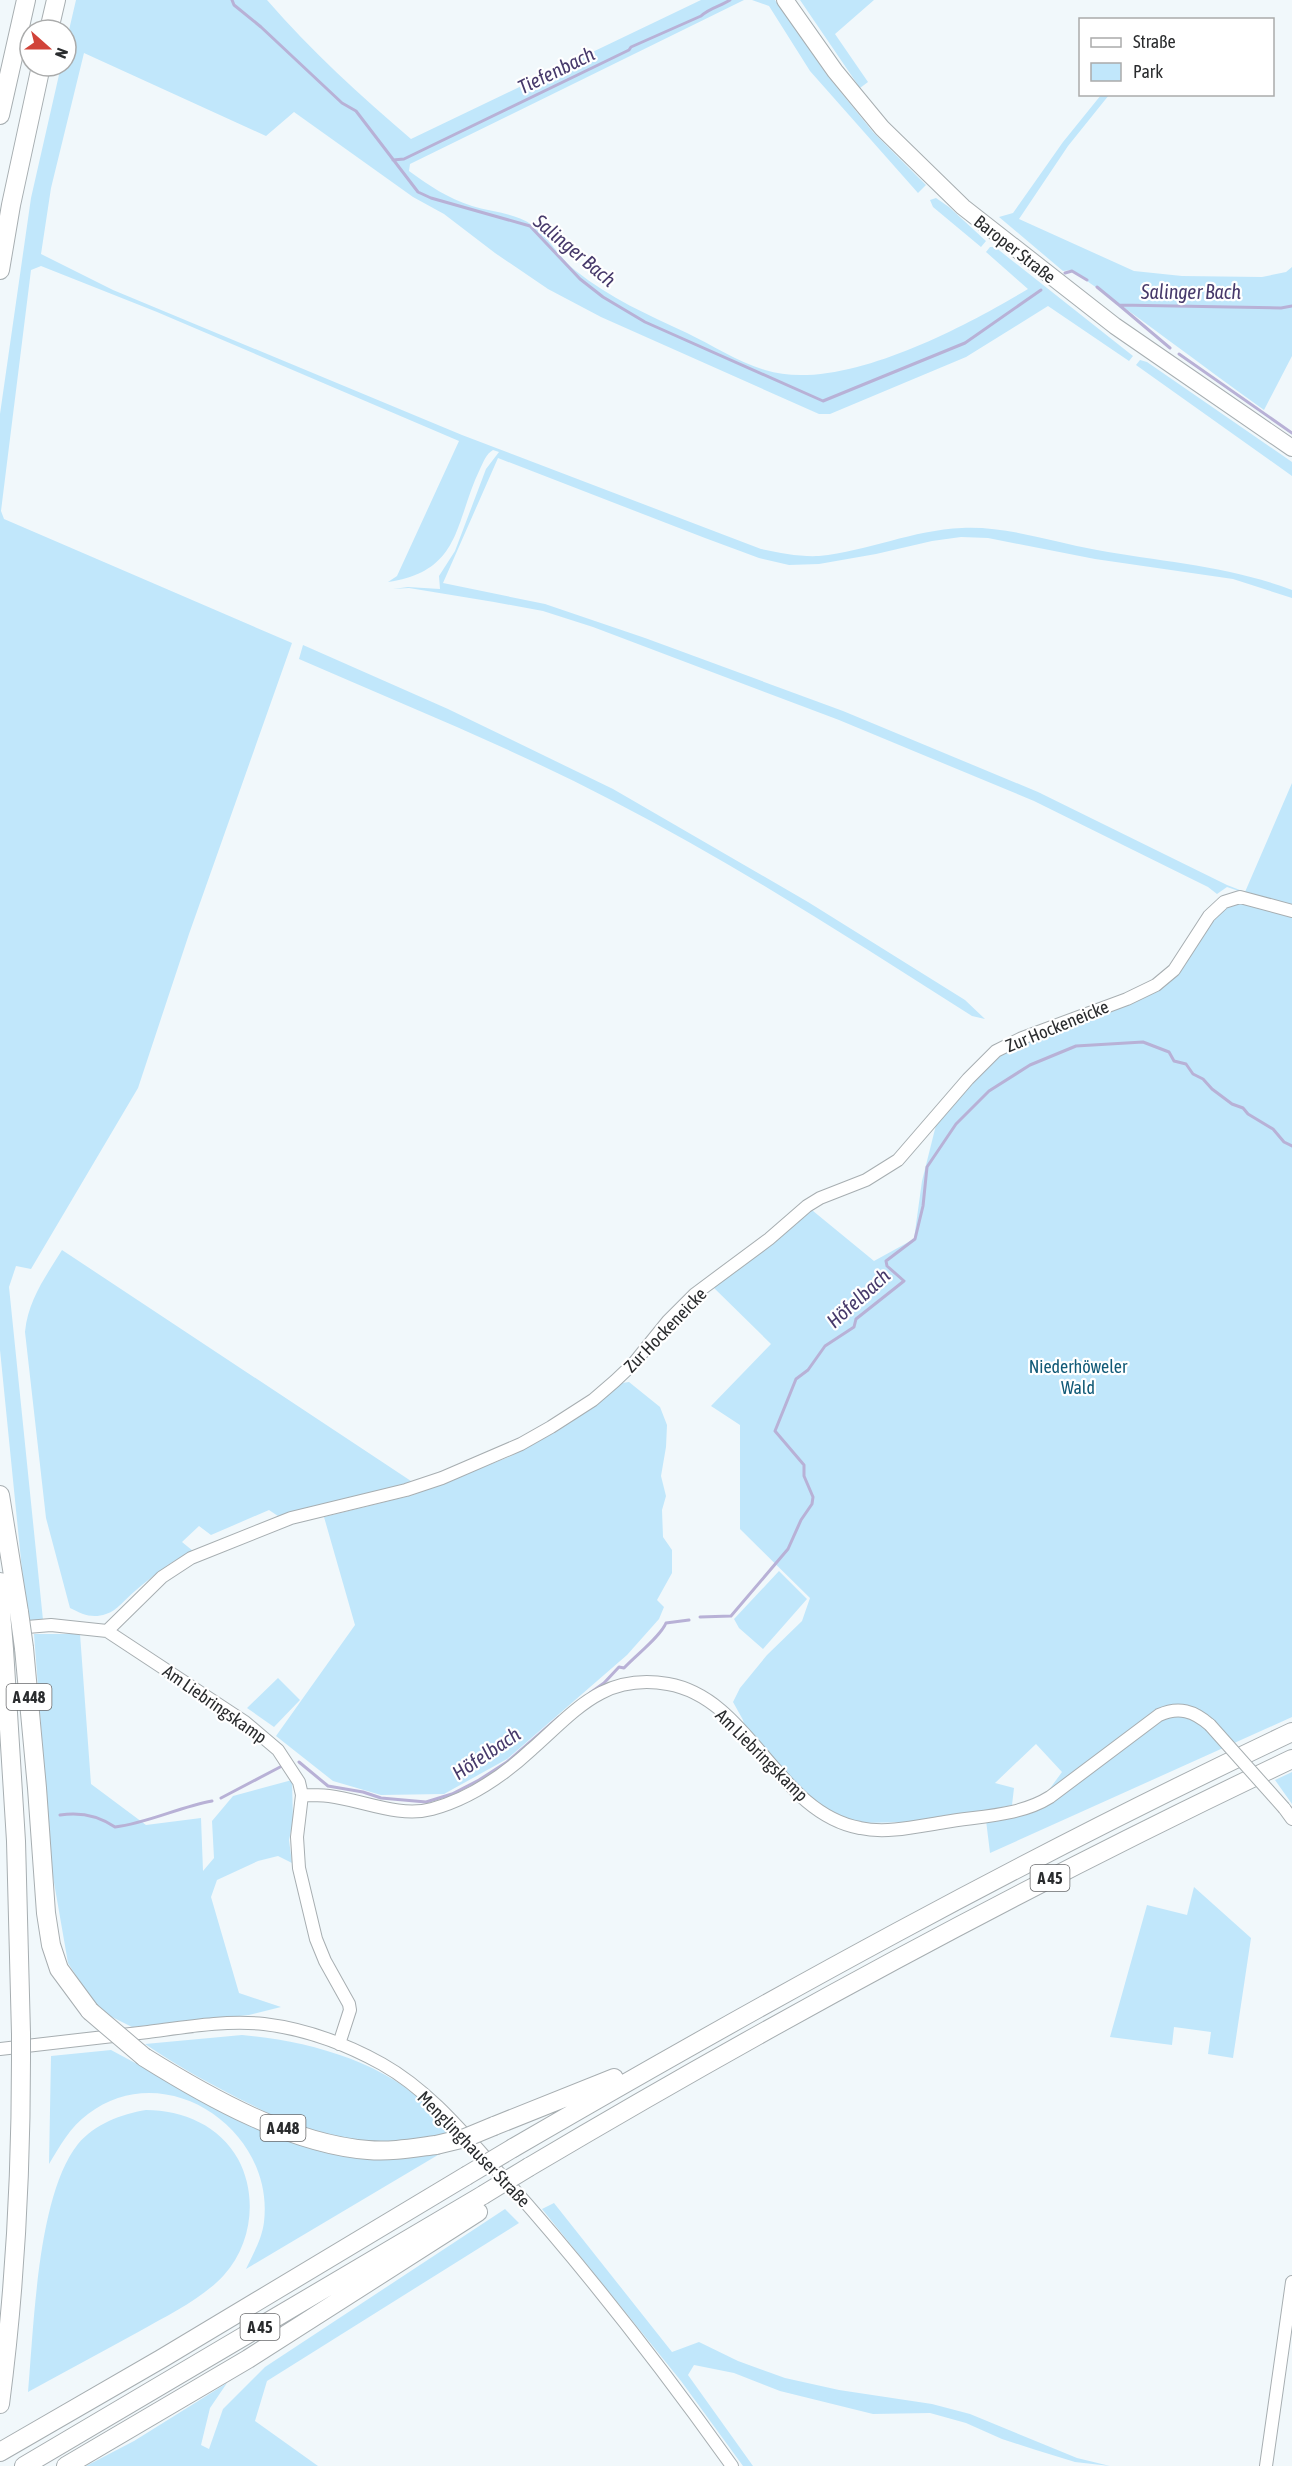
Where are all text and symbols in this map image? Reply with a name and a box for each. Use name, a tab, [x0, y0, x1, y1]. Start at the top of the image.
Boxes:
north arrow	[18, 18, 78, 78]
legend	[1079, 18, 1274, 96]
text: Straße	[1133, 31, 1176, 52]
water label: Tiefenbach	[514, 42, 598, 98]
text: N	[52, 46, 72, 61]
text: Park	[1133, 61, 1163, 82]
water label: Salinger Bach	[529, 208, 621, 291]
street label: Baroper Straße	[970, 211, 1060, 287]
water label: Salinger Bach	[1140, 280, 1241, 303]
street label: Zur Hockeneicke	[1002, 996, 1112, 1056]
water label: Höfelbach	[822, 1264, 894, 1332]
street label: Zur Hockeneicke	[619, 1283, 711, 1377]
park label: Niederhöweler Wald	[1029, 1356, 1128, 1398]
street label: Am Liebringskamp	[159, 1660, 271, 1748]
road number: A 448	[6, 1684, 51, 1710]
street label: Am Liebringskamp	[711, 1704, 813, 1806]
water label: Höfelbach	[448, 1722, 525, 1784]
road number: A 45	[1030, 1865, 1070, 1891]
street label: Menglinghauser Straße	[413, 2087, 535, 2211]
road number: A 448	[260, 2115, 306, 2141]
road number: A 45	[240, 2314, 280, 2340]

